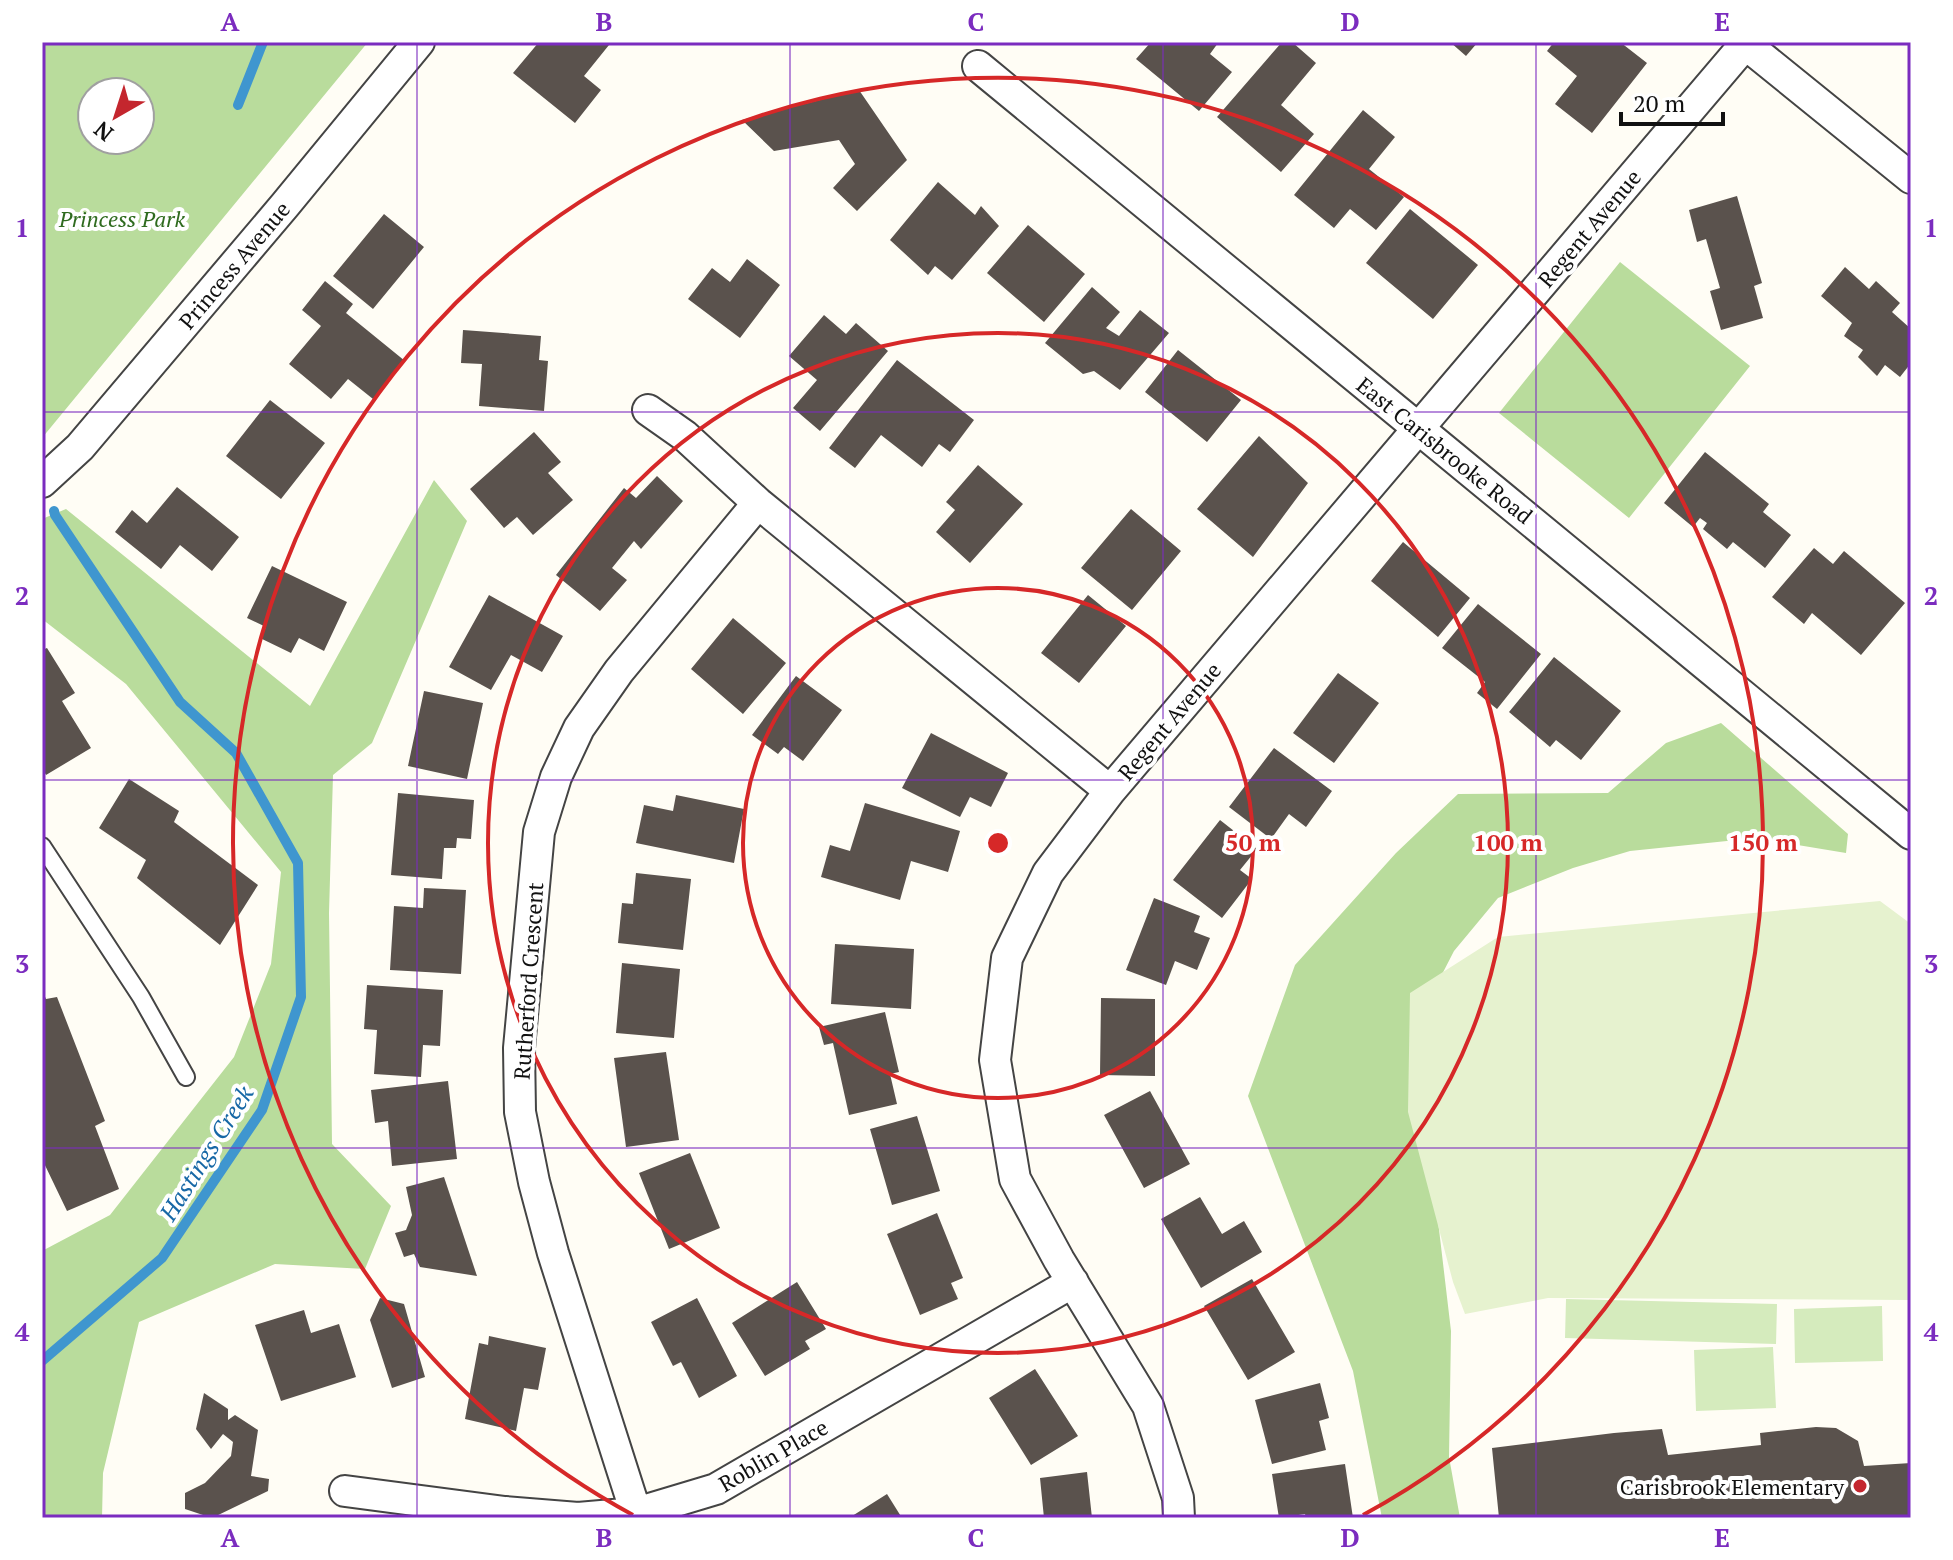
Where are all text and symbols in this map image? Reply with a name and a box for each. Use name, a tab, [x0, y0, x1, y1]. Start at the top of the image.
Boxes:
text: A	[221, 4, 240, 38]
text: B	[596, 4, 612, 38]
text: C	[968, 4, 984, 38]
text: D	[1340, 4, 1360, 38]
text: E	[1714, 4, 1730, 38]
north arrow	[76, 76, 156, 156]
scale bar	[1621, 76, 1723, 126]
text: 20 m	[1633, 87, 1685, 119]
text: N	[87, 115, 119, 148]
street label: Regent Avenue	[1531, 163, 1647, 293]
street label: Princess Avenue	[172, 195, 296, 335]
park label: Princess Park	[58, 204, 185, 233]
text: 1	[15, 210, 29, 244]
text: 1	[1924, 210, 1938, 244]
street label: East Carisbrooke Road	[1351, 370, 1539, 530]
text: 2	[15, 578, 29, 612]
text: 2	[1924, 578, 1938, 612]
street label: Regent Avenue	[1111, 656, 1227, 786]
text: 50 m	[1225, 826, 1281, 858]
text: 100 m	[1473, 826, 1543, 858]
text: 150 m	[1728, 826, 1798, 858]
centre of rings	[984, 829, 1012, 857]
street label: Rutherford Crescent	[507, 881, 549, 1081]
text: 3	[15, 946, 29, 980]
text: 3	[1924, 946, 1938, 980]
water label: Hastings Creek	[151, 1079, 260, 1227]
text: 4	[15, 1314, 30, 1348]
text: 4	[1924, 1314, 1939, 1348]
street label: Roblin Place	[713, 1412, 833, 1498]
place label: Carisbrook Elementary	[1620, 1472, 1845, 1501]
marker: Carisbrook Elementary	[1851, 1477, 1869, 1495]
text: A	[221, 1520, 240, 1554]
text: B	[596, 1520, 612, 1554]
text: C	[968, 1520, 984, 1554]
text: D	[1340, 1520, 1360, 1554]
text: E	[1714, 1520, 1730, 1554]

